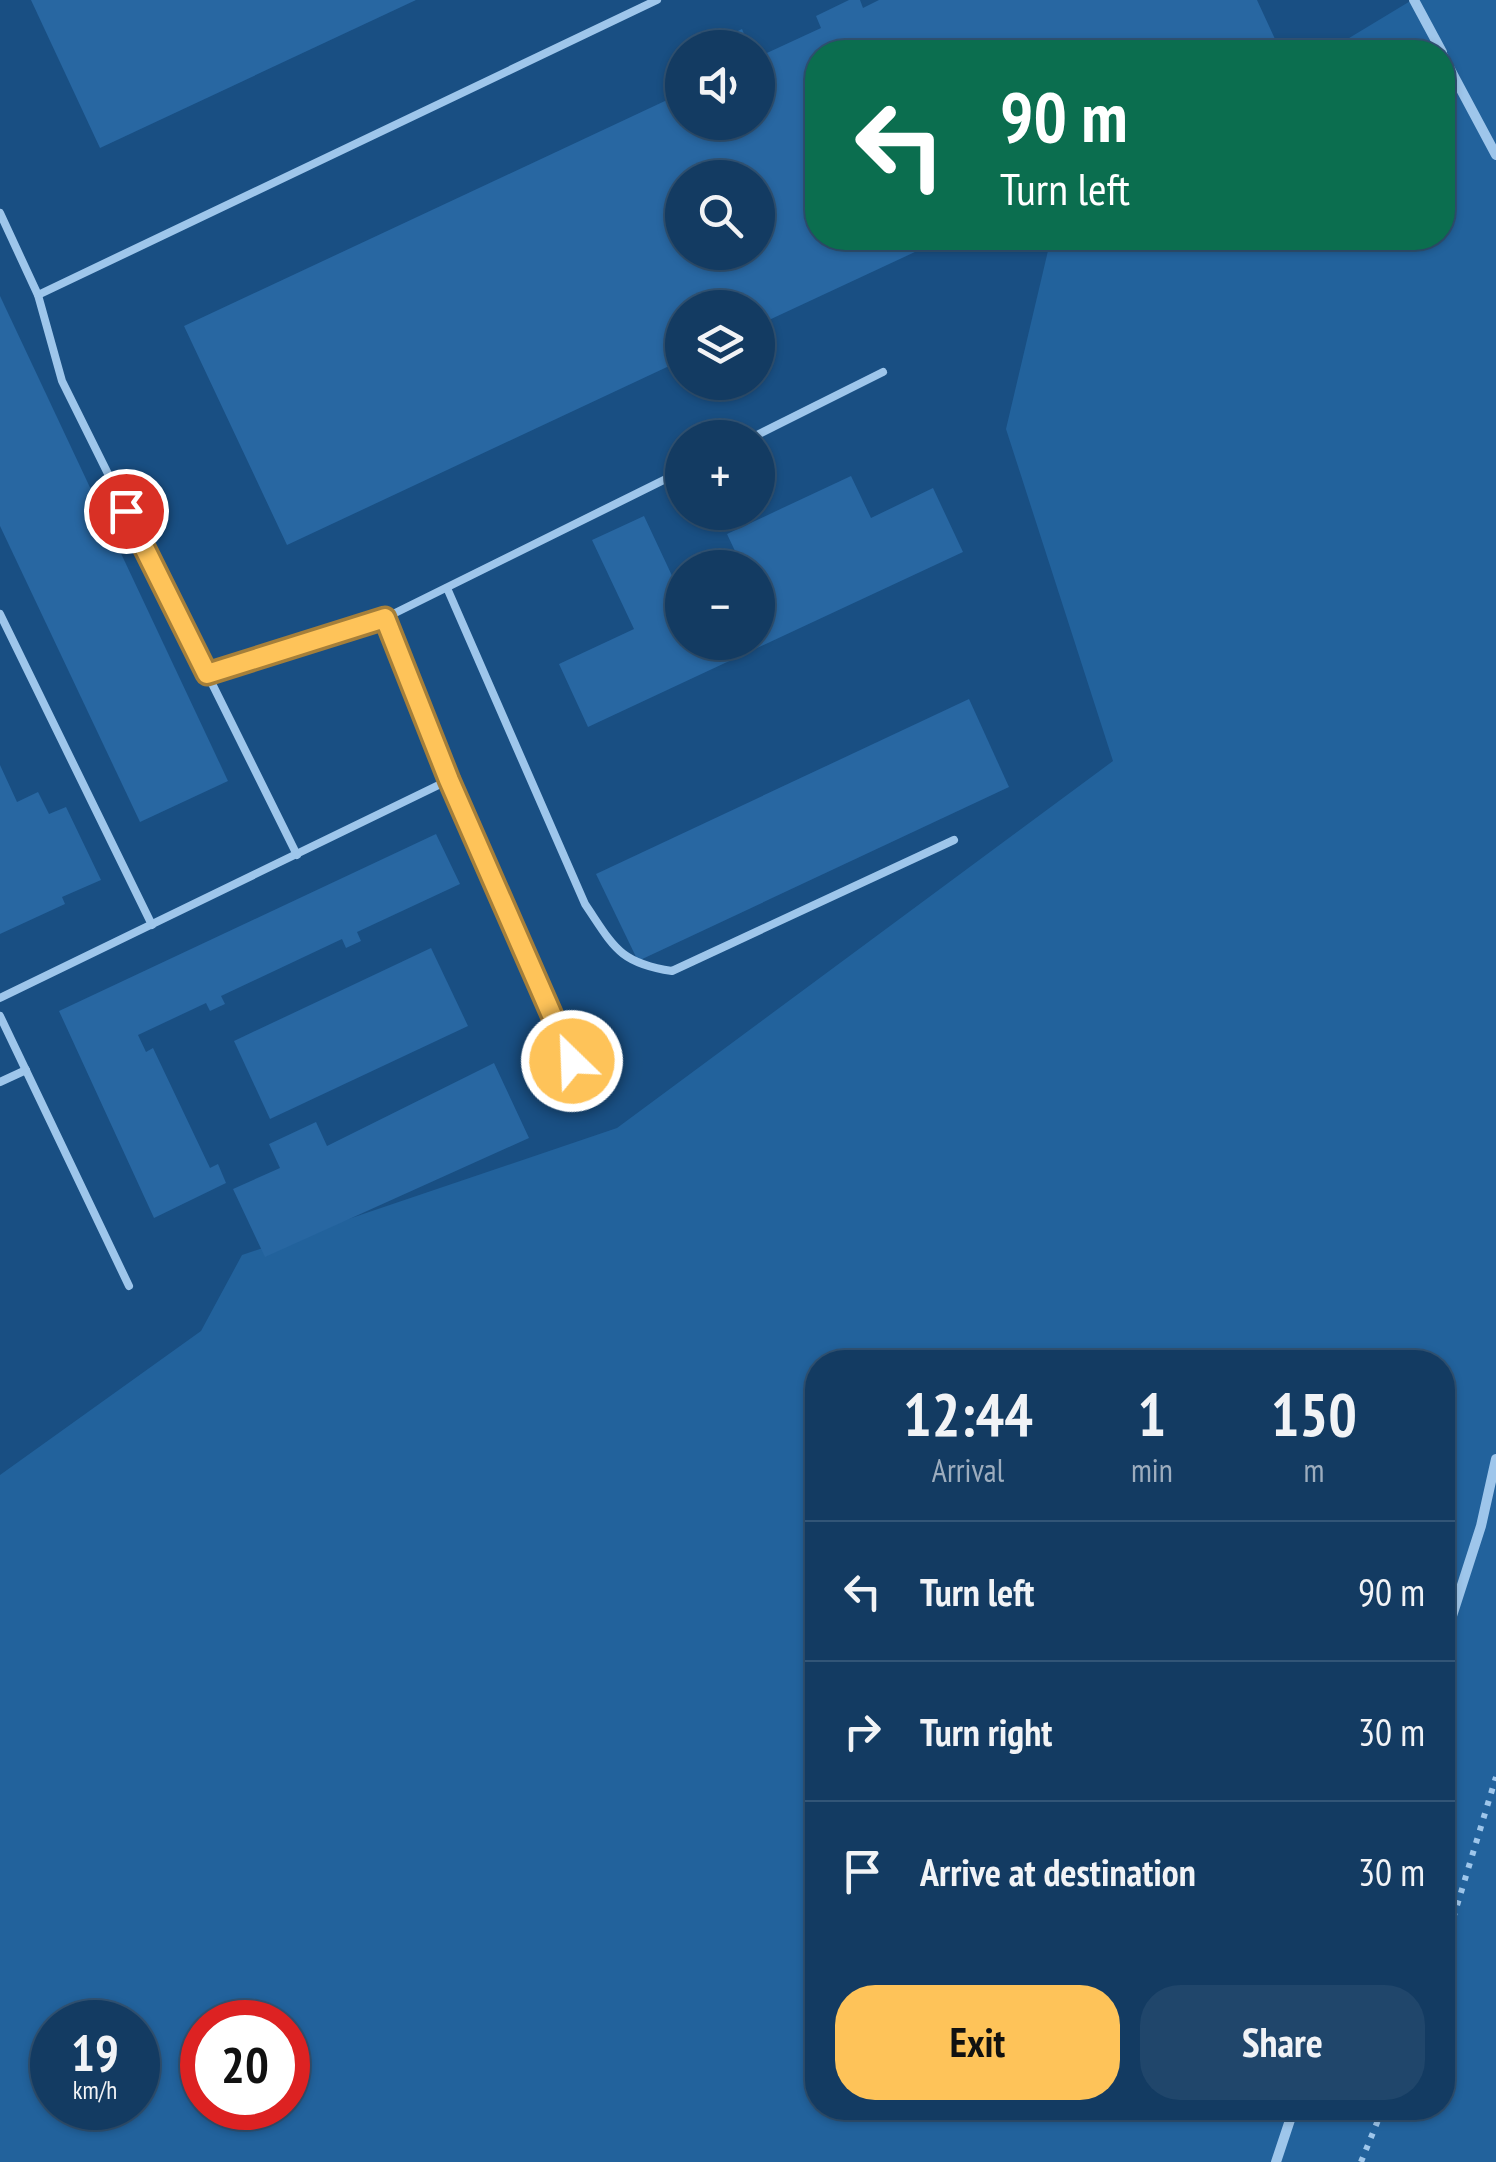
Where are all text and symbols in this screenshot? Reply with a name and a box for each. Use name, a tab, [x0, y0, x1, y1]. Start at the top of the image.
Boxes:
map controls	[665, 30, 775, 660]
button: sound	[665, 30, 775, 140]
text: 90 m	[1000, 71, 1128, 161]
icon: left	[835, 80, 965, 210]
text: Turn left	[1000, 159, 1130, 217]
button: search	[665, 160, 775, 270]
button: layers	[665, 290, 775, 400]
button: +	[665, 420, 775, 530]
pin	[84, 469, 169, 554]
icon: arrive	[99, 484, 154, 539]
button: −	[665, 550, 775, 660]
position arrow	[520, 1009, 624, 1113]
text: 12:44	[903, 1375, 1033, 1453]
text: 1	[1138, 1375, 1166, 1453]
text: 150	[1271, 1375, 1357, 1453]
text: Arrival	[932, 1449, 1004, 1491]
text: min	[1131, 1449, 1173, 1491]
text: m	[1303, 1449, 1324, 1491]
icon: left	[835, 1564, 890, 1619]
text: Turn left	[920, 1567, 1034, 1616]
text: 90 m	[1358, 1567, 1425, 1616]
icon: right	[835, 1704, 890, 1759]
text: Turn right	[920, 1707, 1052, 1756]
text: 30 m	[1358, 1707, 1425, 1756]
icon: arrive	[835, 1844, 890, 1899]
text: Arrive at destination	[920, 1847, 1196, 1896]
text: 30 m	[1358, 1847, 1425, 1896]
button: Exit	[835, 1985, 1120, 2100]
button: Share	[1140, 1985, 1425, 2100]
speed limit sign: 20	[180, 2000, 310, 2130]
text: 19	[71, 2020, 119, 2085]
text: km/h	[73, 2074, 117, 2106]

